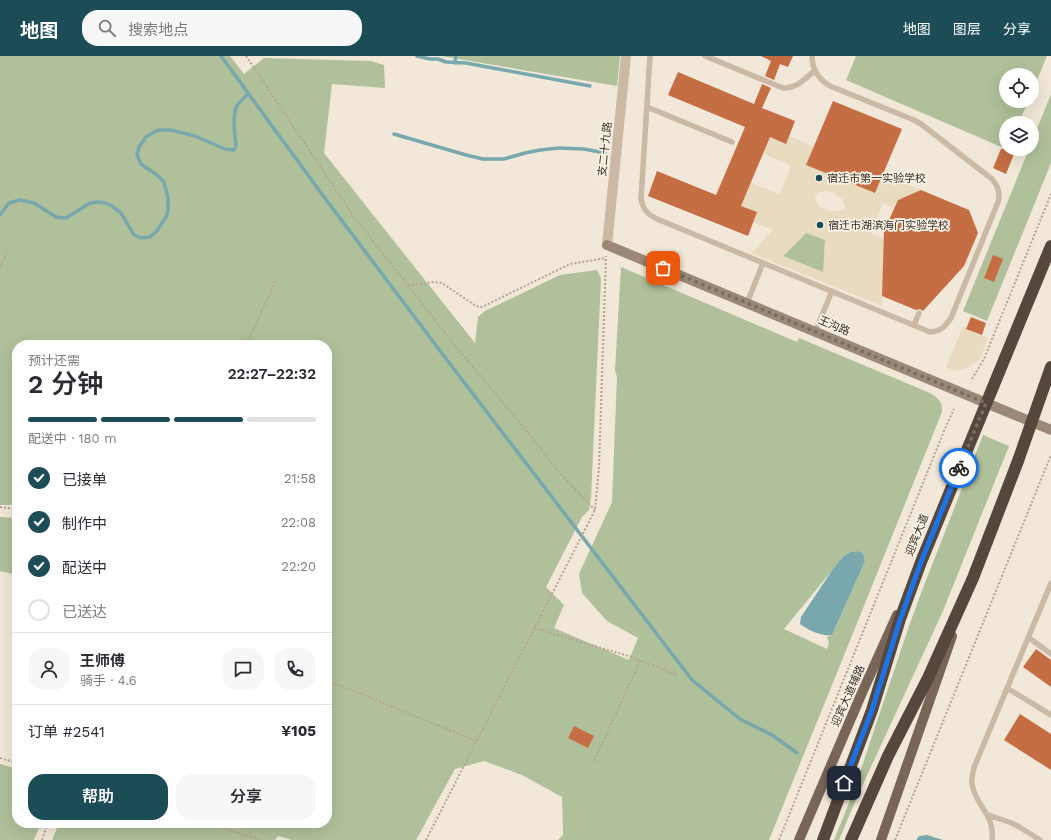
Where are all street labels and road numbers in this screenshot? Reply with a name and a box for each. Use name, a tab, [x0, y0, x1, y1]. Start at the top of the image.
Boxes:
street label: 支二十九路	[596, 121, 614, 177]
street label: 王沟路	[816, 314, 852, 338]
street label: 迎宾大道	[903, 512, 931, 558]
street label: 迎宾大道辅路	[829, 663, 867, 729]

